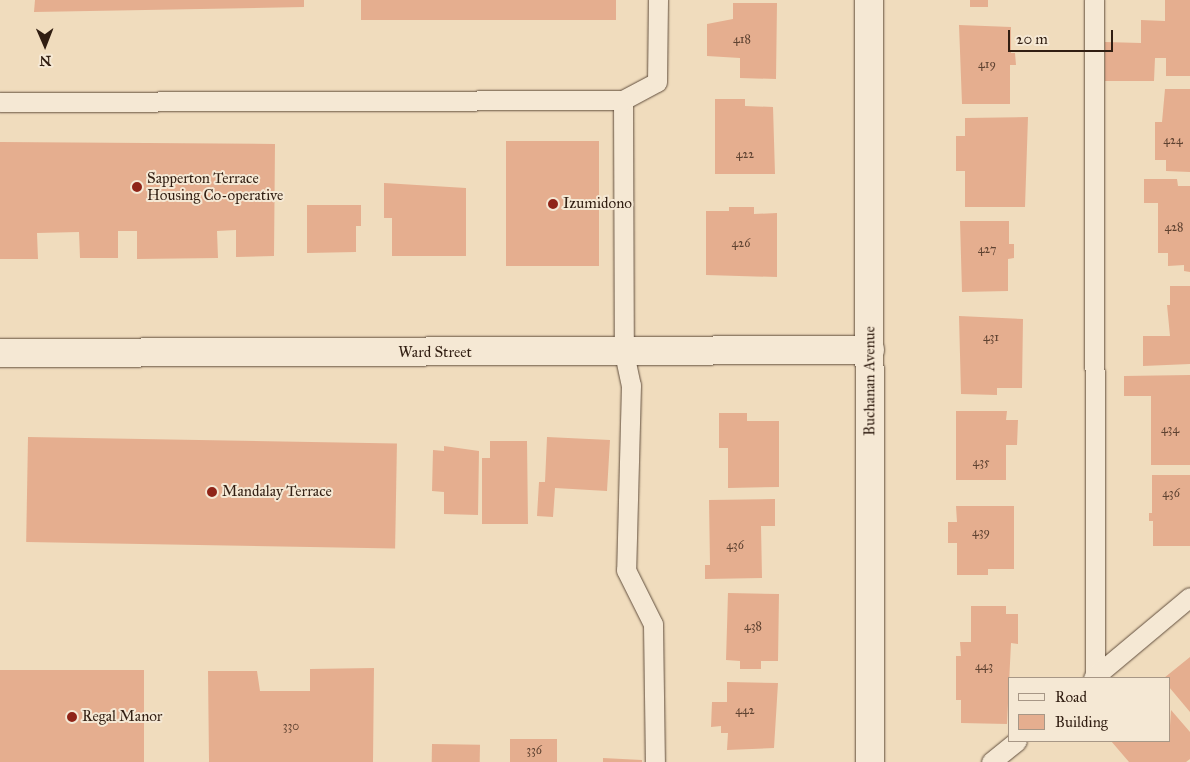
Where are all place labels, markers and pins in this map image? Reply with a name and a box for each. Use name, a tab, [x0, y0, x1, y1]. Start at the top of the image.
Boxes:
place label: Sapperton Terrace Housing Co-operative	[147, 169, 283, 204]
marker: Sapperton Terrace Housing Co-operative	[131, 181, 143, 193]
place label: Izumidono	[563, 195, 632, 213]
marker: Izumidono	[547, 198, 559, 210]
place label: Mandalay Terrace	[222, 483, 332, 501]
marker: Mandalay Terrace	[206, 486, 218, 498]
place label: Regal Manor	[82, 708, 162, 726]
marker: Regal Manor	[66, 711, 78, 723]

